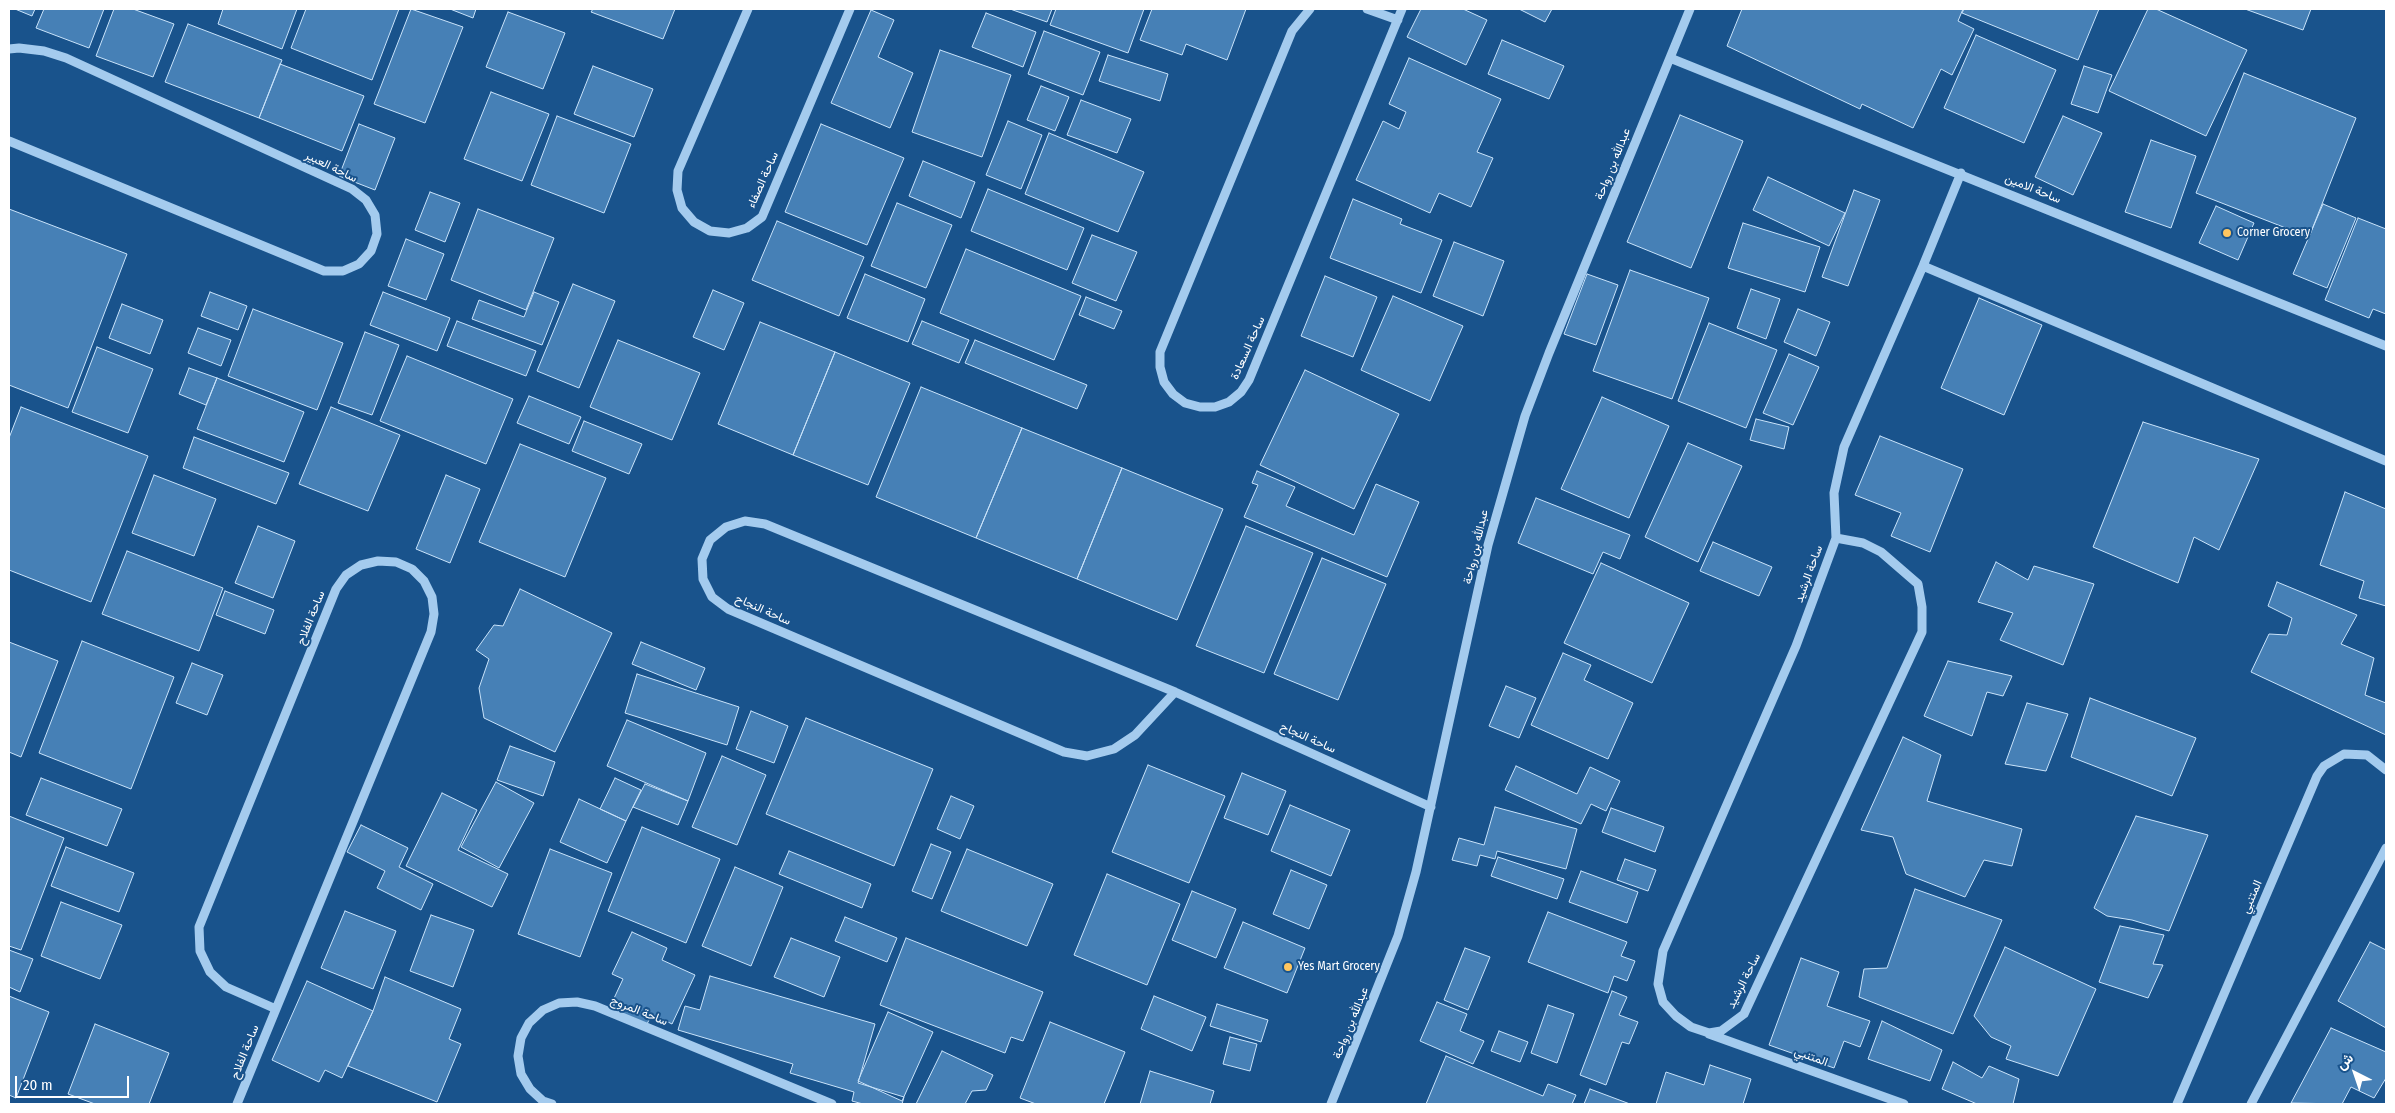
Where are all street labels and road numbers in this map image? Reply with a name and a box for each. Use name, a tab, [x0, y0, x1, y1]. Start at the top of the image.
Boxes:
street label: عبدالله بن رواحة	[1592, 126, 1634, 202]
street label: ساحة العبير	[303, 148, 359, 186]
street label: ساحة الصفاء	[744, 150, 782, 210]
street label: ساحة الامين	[2003, 171, 2063, 207]
street label: ساحة السعادة	[1228, 314, 1268, 382]
street label: عبدالله بن رواحة	[1460, 508, 1492, 586]
street label: ساحة الرشيد	[1792, 543, 1826, 605]
street label: ساحة الفلاح	[294, 589, 328, 647]
street label: ساحة النجاح	[733, 591, 793, 629]
street label: ساحة النجاح	[1278, 719, 1338, 757]
street label: المتنبي	[2239, 878, 2265, 916]
street label: ساحة الرشيد	[1724, 951, 1764, 1011]
street label: عبدالله بن رواحة	[1330, 985, 1372, 1061]
street label: ساحة المروج	[608, 993, 670, 1029]
street label: ساحة الفلاح	[228, 1023, 262, 1081]
street label: المتنبي	[1792, 1044, 1830, 1070]

